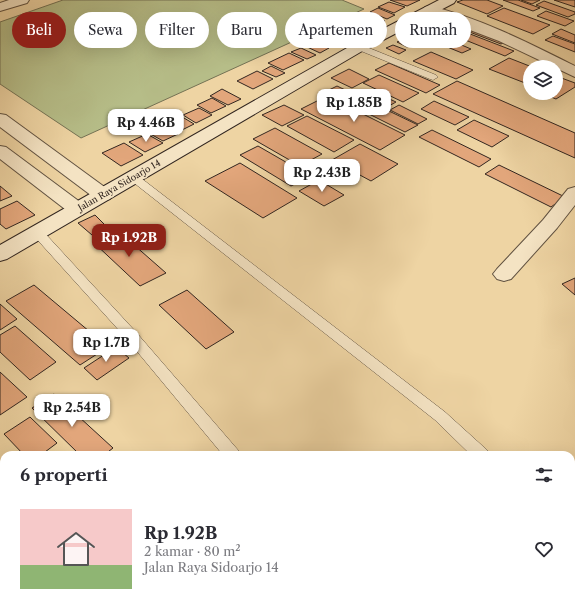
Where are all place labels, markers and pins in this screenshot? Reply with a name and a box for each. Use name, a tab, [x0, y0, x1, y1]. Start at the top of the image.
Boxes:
pin: Rp 1.85B	[313, 89, 395, 123]
pin: Rp 4.46B	[105, 109, 187, 143]
pin: Rp 2.43B	[281, 159, 363, 193]
pin: Rp 1.92B	[88, 224, 170, 258]
pin: Rp 1.7B	[69, 329, 143, 363]
pin: Rp 2.54B	[31, 394, 113, 428]

